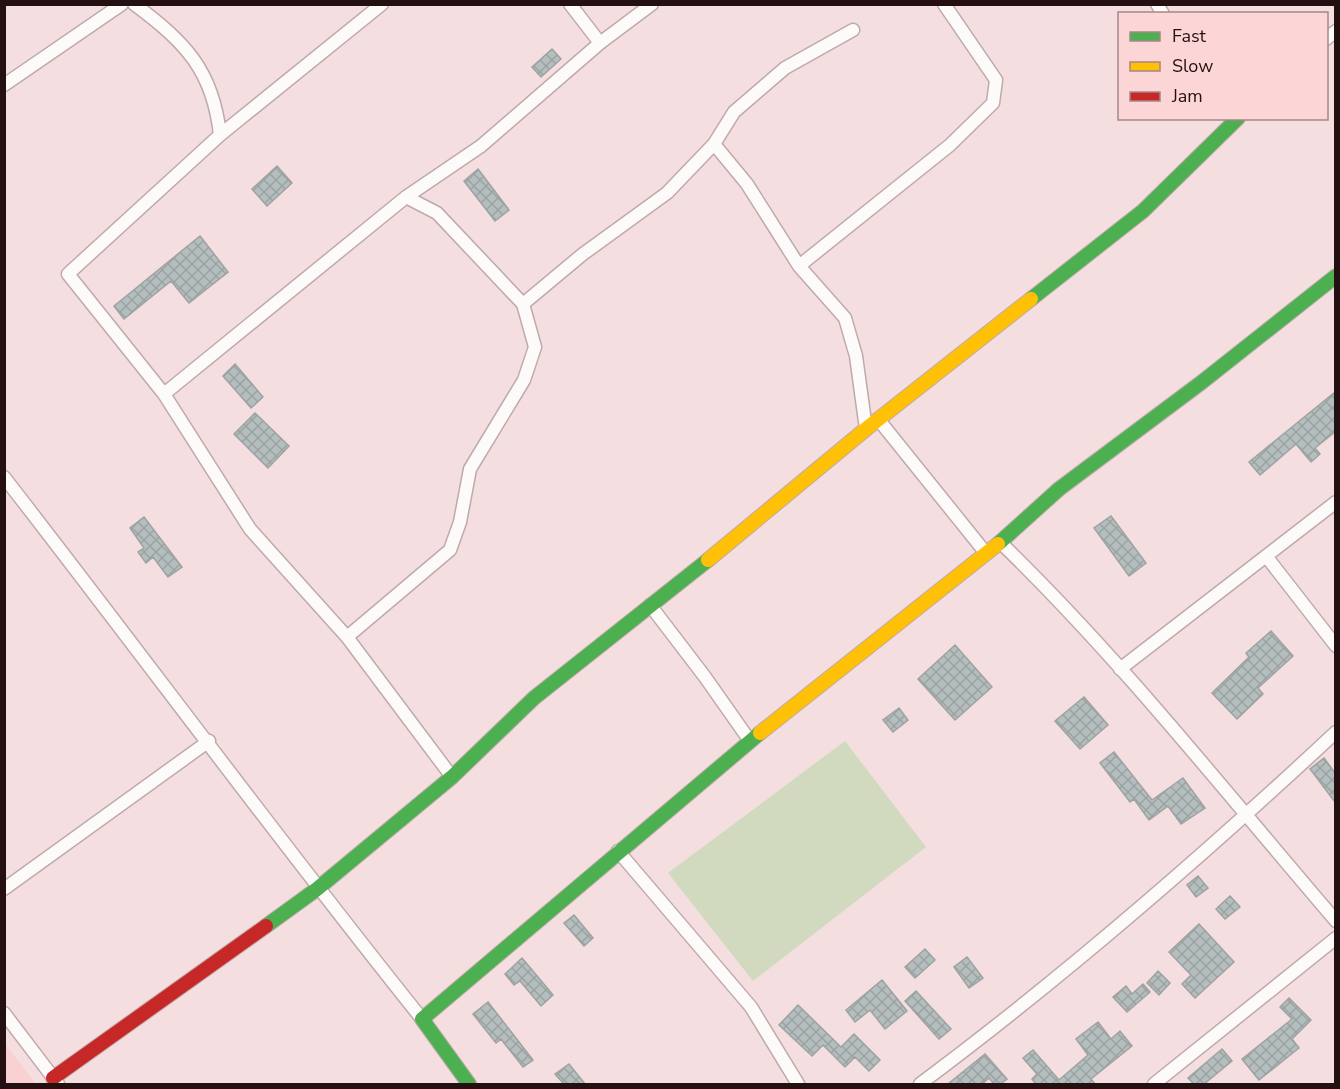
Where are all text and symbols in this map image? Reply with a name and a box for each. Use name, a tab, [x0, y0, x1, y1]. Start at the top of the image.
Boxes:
legend	[1118, 12, 1328, 120]
text: Fast	[1172, 24, 1207, 48]
text: Slow	[1172, 54, 1213, 78]
text: Jam	[1171, 84, 1203, 108]

